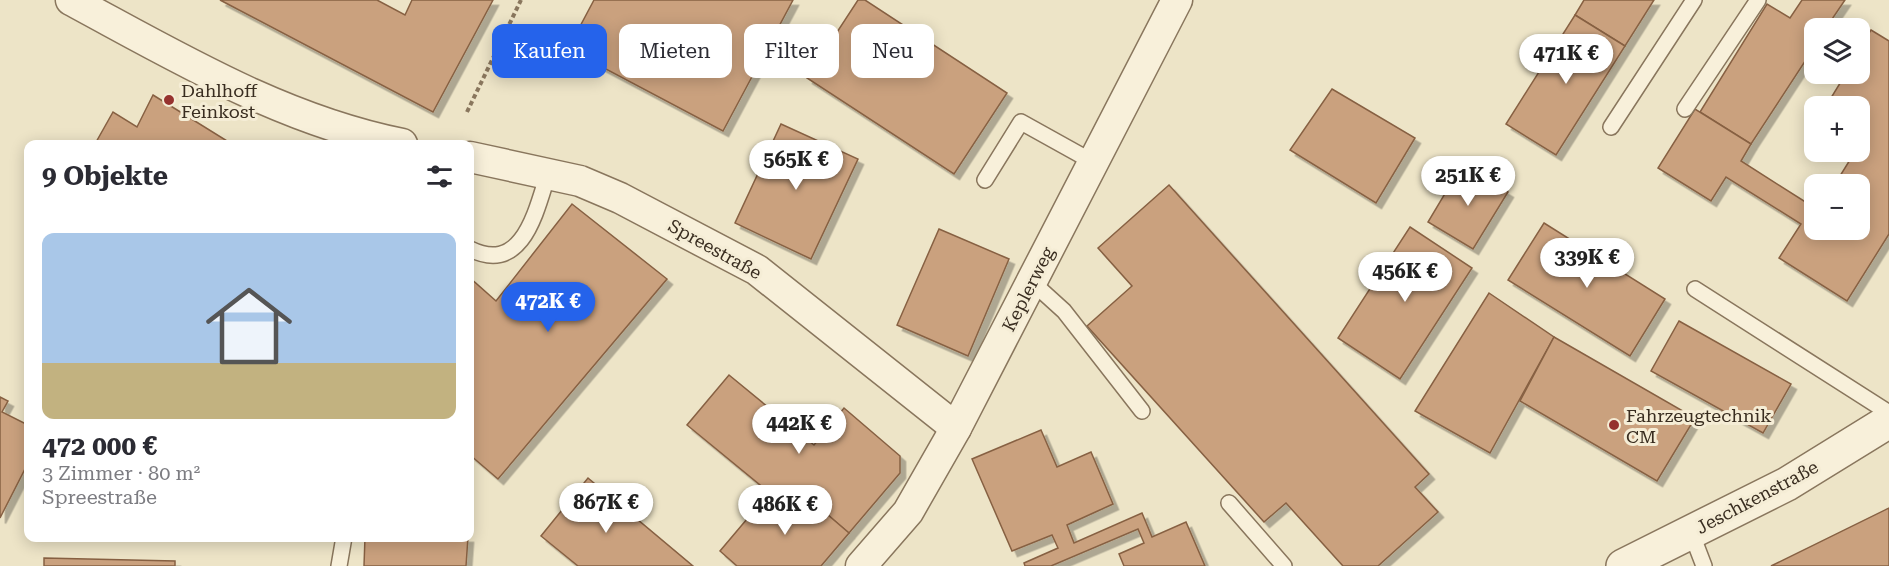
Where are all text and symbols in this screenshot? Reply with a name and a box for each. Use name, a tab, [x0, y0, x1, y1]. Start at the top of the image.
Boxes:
map controls	[1804, 18, 1870, 240]
button: layers	[1804, 18, 1870, 84]
chip: Kaufen	[492, 24, 607, 78]
chip: Mieten	[619, 24, 732, 78]
chip: Filter	[744, 24, 839, 78]
chip: Neu	[851, 24, 934, 78]
pin: 471K €	[1517, 34, 1615, 85]
text: 471K €	[1533, 41, 1599, 65]
place label: Dahlhoff Feinkost	[181, 80, 258, 122]
marker: Dahlhoff Feinkost	[162, 93, 176, 107]
button: +	[1804, 96, 1870, 162]
pin: 565K €	[747, 140, 845, 191]
text: 565K €	[763, 147, 829, 171]
pin: 251K €	[1419, 156, 1517, 207]
icon: filters	[423, 160, 456, 193]
text: 9 Objekte	[42, 161, 168, 191]
text: 251K €	[1435, 163, 1501, 187]
button: −	[1804, 174, 1870, 240]
street label: Spreestraße	[665, 215, 765, 283]
pin: 339K €	[1538, 238, 1636, 289]
street label: Keplerweg	[998, 242, 1059, 335]
text: 339K €	[1554, 245, 1620, 269]
pin: 456K €	[1356, 252, 1454, 303]
text: 456K €	[1372, 259, 1438, 283]
icon: home	[195, 272, 303, 380]
pin: 472K €	[499, 282, 597, 333]
text: 472K €	[515, 289, 581, 313]
pin: 442K €	[750, 404, 848, 455]
place label: Fahrzeugtechnik CM	[1626, 405, 1772, 447]
text: 442K €	[766, 411, 832, 435]
marker: Fahrzeugtechnik CM	[1607, 418, 1621, 432]
text: 472 000 €	[42, 431, 157, 461]
street label: Jeschkenstraße	[1692, 456, 1822, 538]
text: 3 Zimmer · 80 m²	[42, 461, 200, 485]
pin: 867K €	[557, 483, 655, 534]
text: Spreestraße	[42, 485, 157, 509]
pin: 486K €	[736, 485, 834, 536]
text: 867K €	[573, 490, 639, 514]
text: 486K €	[752, 492, 818, 516]

